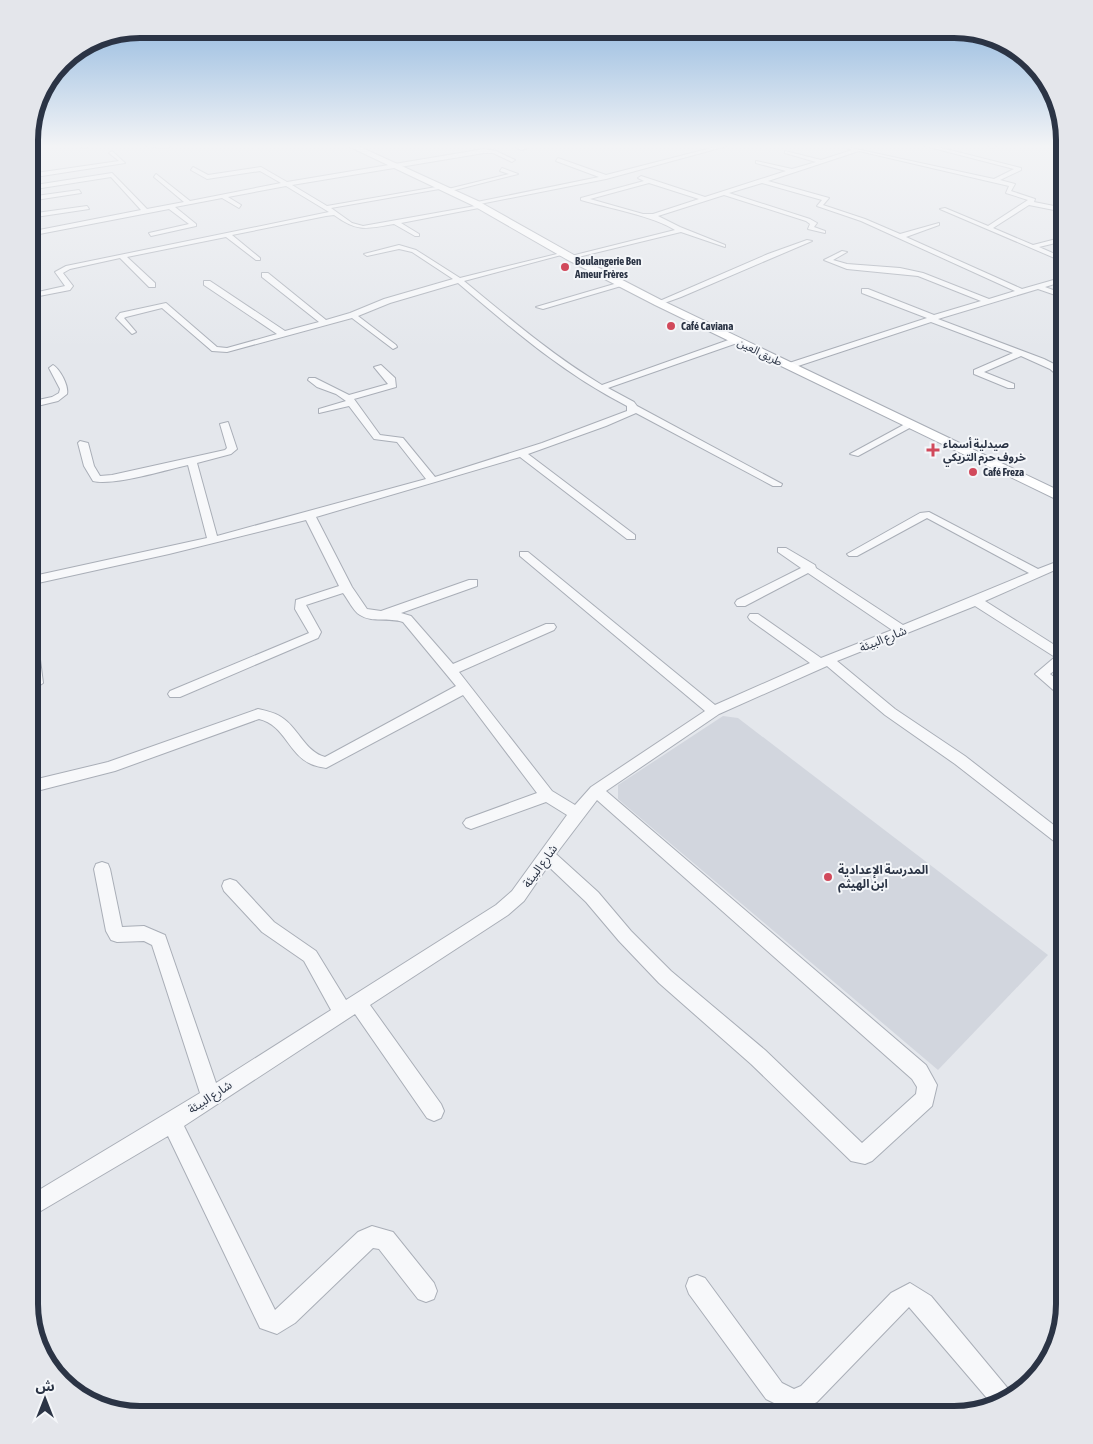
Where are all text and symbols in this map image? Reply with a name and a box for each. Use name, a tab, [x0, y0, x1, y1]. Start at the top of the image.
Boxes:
place label: Boulangerie Ben Ameur Frères	[574, 255, 641, 280]
marker: Boulangerie Ben Ameur Frères	[559, 261, 571, 273]
marker: Café Caviana	[665, 320, 677, 332]
place label: Café Caviana	[681, 320, 733, 332]
street label: طريق العين	[735, 336, 784, 369]
place label: صيدلية أسماء خروف حرم التريكي	[943, 437, 1026, 467]
marker: صيدلية أسماء خروف حرم التريكي	[927, 444, 939, 456]
marker: Café Freza	[967, 466, 979, 478]
place label: Café Freza	[983, 466, 1024, 478]
street label: شارع البيئة	[857, 623, 909, 657]
street label: شارع البيئة	[520, 842, 562, 891]
place label: المدرسة الإعدادية ابن الهيثم	[838, 863, 928, 893]
marker: المدرسة الإعدادية ابن الهيثم	[822, 871, 834, 883]
street label: شارع البيئة	[185, 1078, 236, 1118]
north arrow	[20, 1374, 70, 1424]
text: ش	[35, 1378, 55, 1394]

